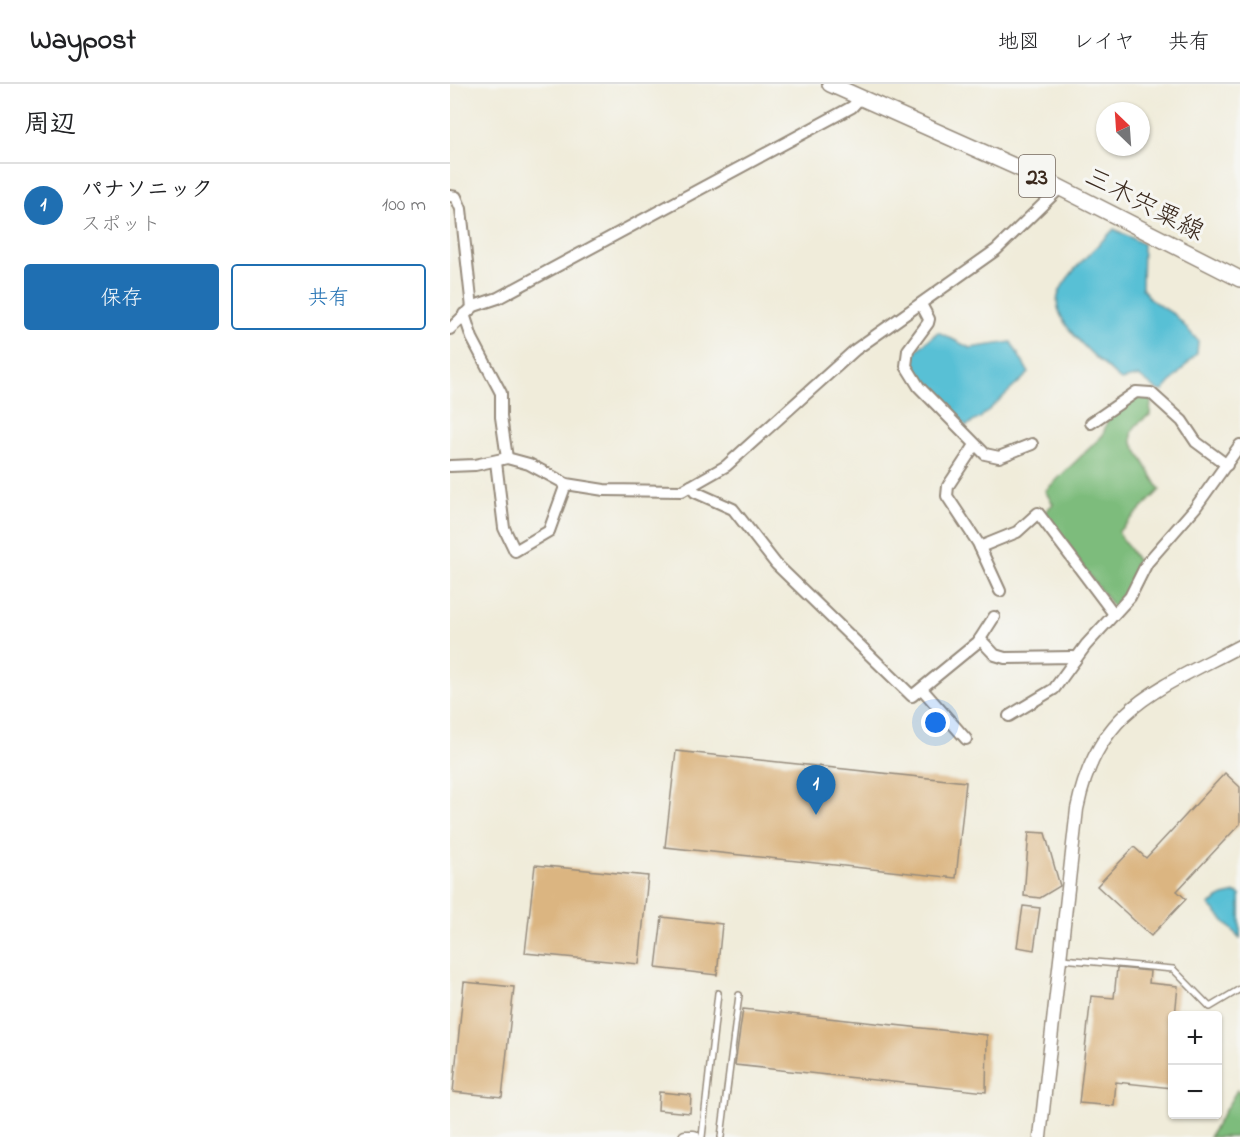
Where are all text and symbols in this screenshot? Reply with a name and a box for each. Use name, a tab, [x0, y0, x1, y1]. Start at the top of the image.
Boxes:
text: Waypost	[30, 21, 136, 62]
text: 地図	[998, 28, 1040, 58]
text: レイヤ	[1073, 28, 1135, 58]
text: 共有	[1168, 28, 1210, 58]
north arrow	[1096, 102, 1150, 156]
text: 周辺	[24, 107, 76, 145]
road number: 23	[1019, 155, 1055, 197]
street label: 三木宍粟線	[1077, 159, 1210, 252]
text: パナソニック	[81, 175, 213, 207]
text: 1	[40, 191, 47, 220]
text: 100 m	[382, 191, 426, 220]
text: スポット	[81, 211, 161, 240]
button: 保存	[24, 264, 219, 330]
button: 共有	[231, 264, 426, 330]
your location	[921, 708, 950, 737]
pin: 1	[796, 766, 836, 815]
map controls	[1168, 1011, 1222, 1119]
button: +	[1168, 1011, 1222, 1065]
button: −	[1168, 1065, 1222, 1119]

